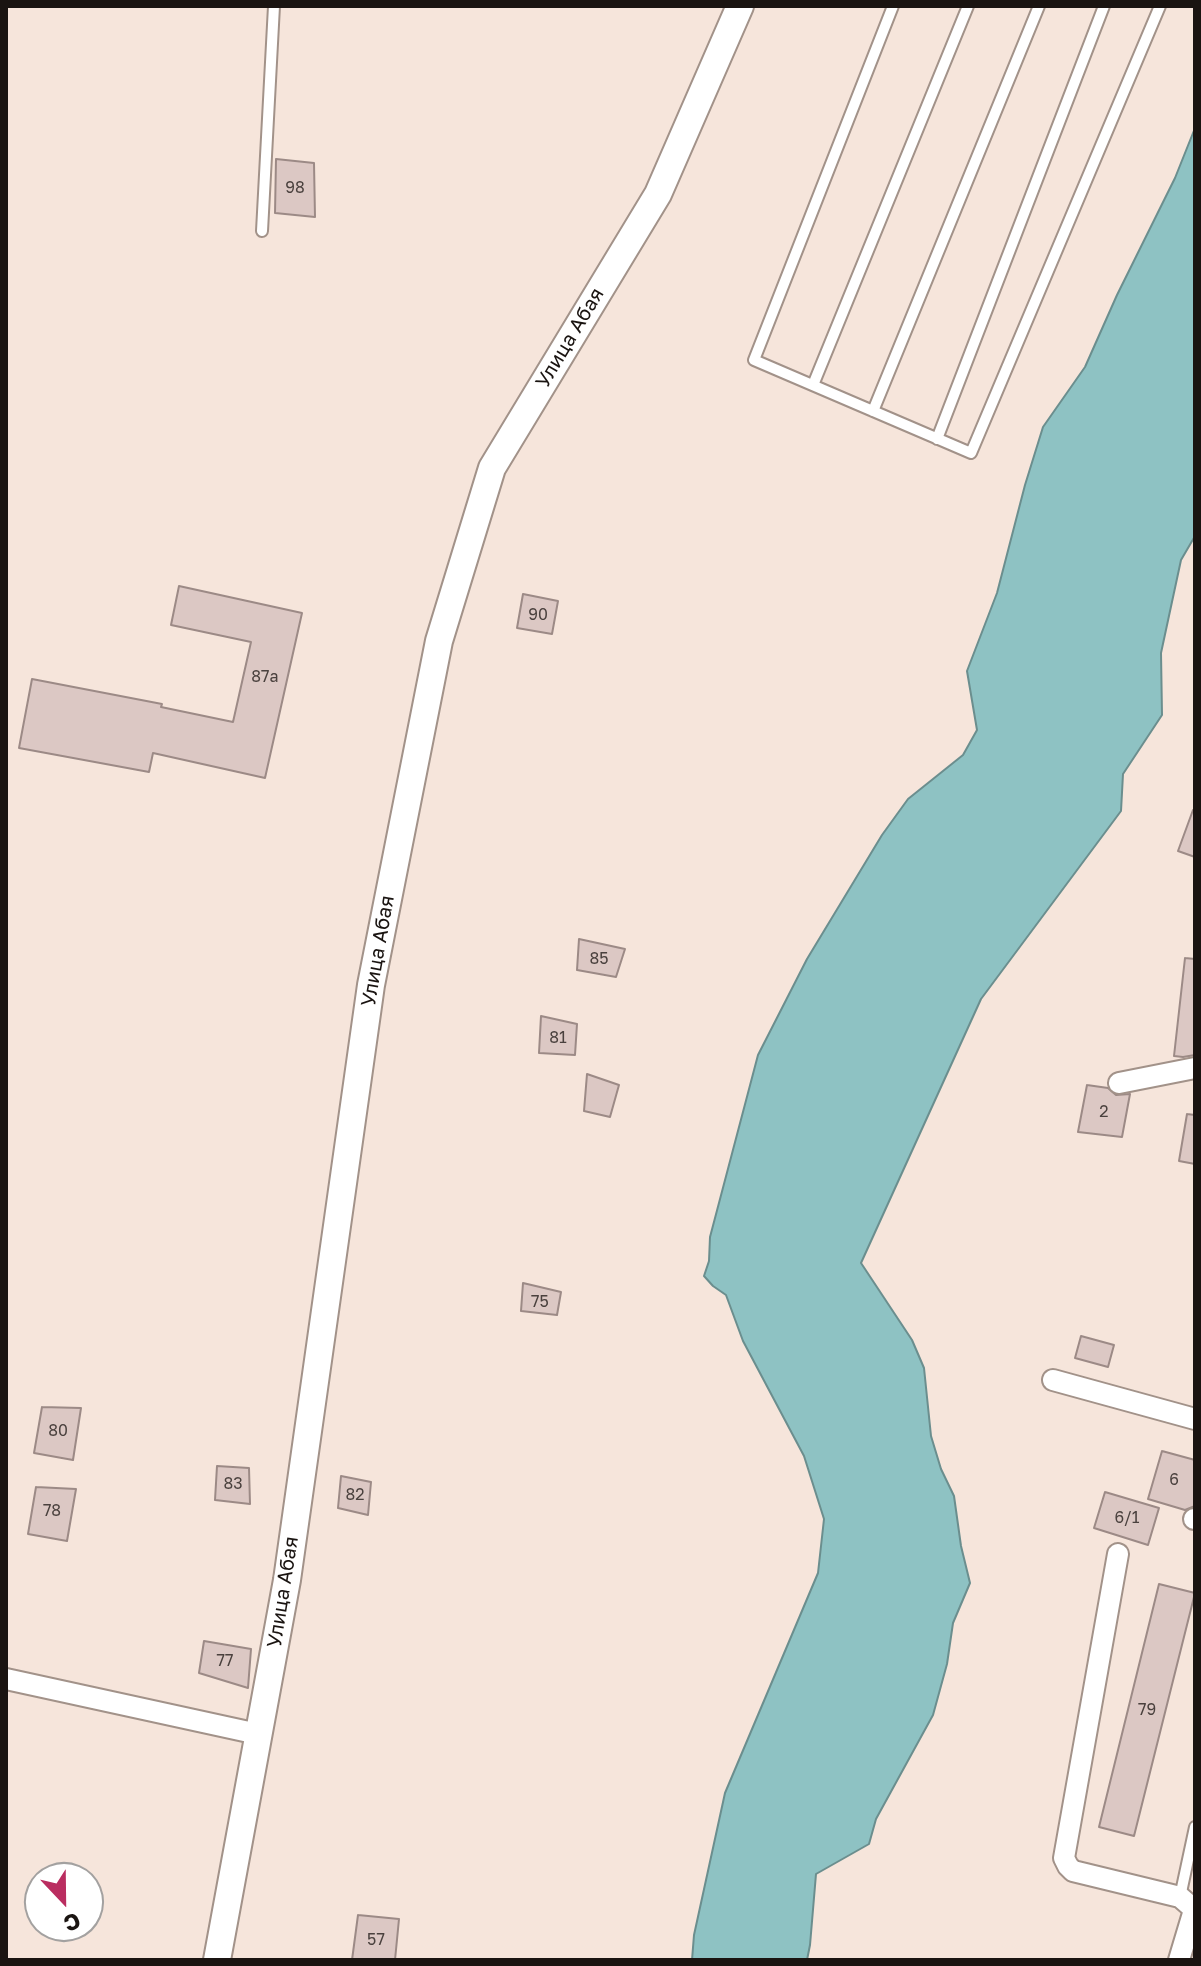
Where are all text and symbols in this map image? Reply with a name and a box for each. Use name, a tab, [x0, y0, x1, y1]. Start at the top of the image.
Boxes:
house number: 98	[285, 178, 305, 198]
street label: Улица Абая	[531, 284, 609, 392]
house number: 90	[528, 605, 548, 625]
house number: 87а	[251, 667, 279, 687]
street label: Улица Абая	[356, 894, 400, 1008]
house number: 85	[589, 949, 609, 969]
house number: 81	[549, 1028, 567, 1048]
house number: 2	[1099, 1102, 1109, 1122]
house number: 75	[531, 1292, 549, 1312]
house number: 80	[48, 1421, 68, 1441]
house number: 6	[1169, 1470, 1179, 1490]
house number: 83	[223, 1474, 243, 1494]
house number: 82	[345, 1485, 365, 1505]
house number: 78	[43, 1501, 61, 1521]
house number: 6/1	[1114, 1508, 1140, 1528]
street label: Улица Абая	[262, 1535, 304, 1649]
house number: 77	[217, 1651, 233, 1671]
house number: 79	[1138, 1700, 1156, 1720]
north arrow	[24, 1862, 104, 1942]
text: С	[60, 1907, 85, 1938]
house number: 57	[367, 1930, 385, 1950]

